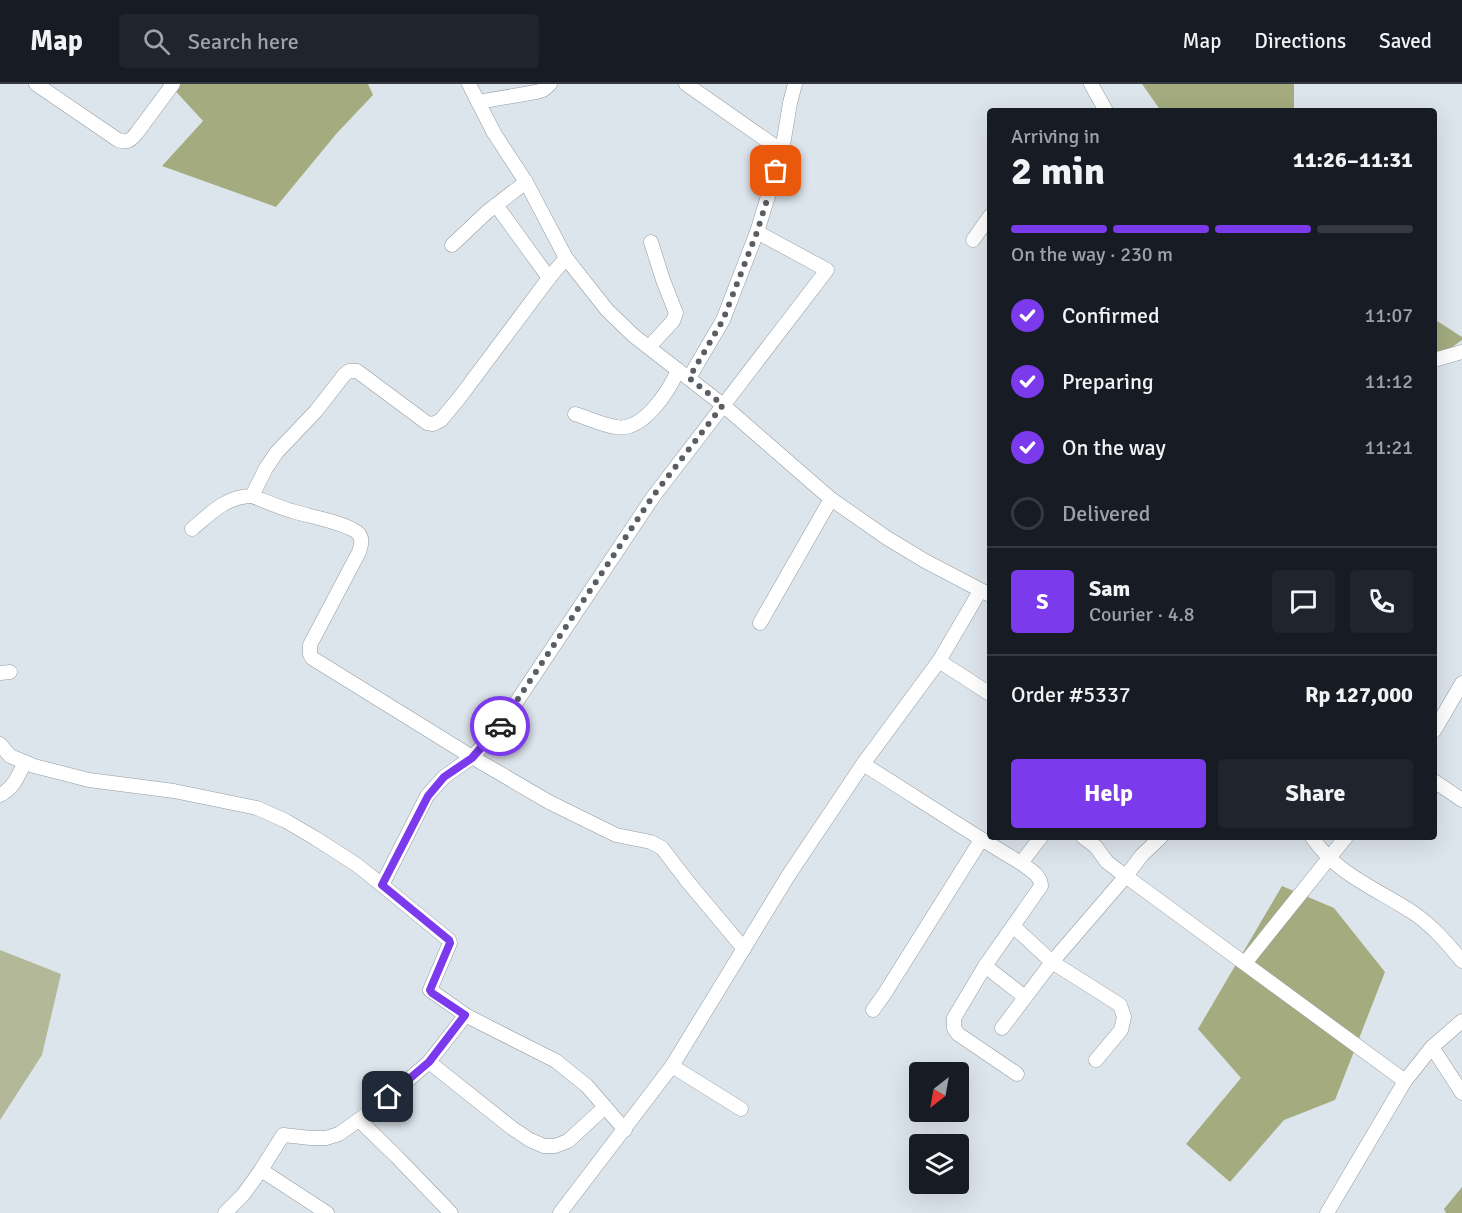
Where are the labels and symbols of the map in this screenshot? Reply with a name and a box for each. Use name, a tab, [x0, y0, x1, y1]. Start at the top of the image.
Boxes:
pin	[750, 145, 801, 196]
courier	[470, 696, 530, 756]
north arrow	[909, 1062, 969, 1122]
pin	[362, 1071, 413, 1122]

